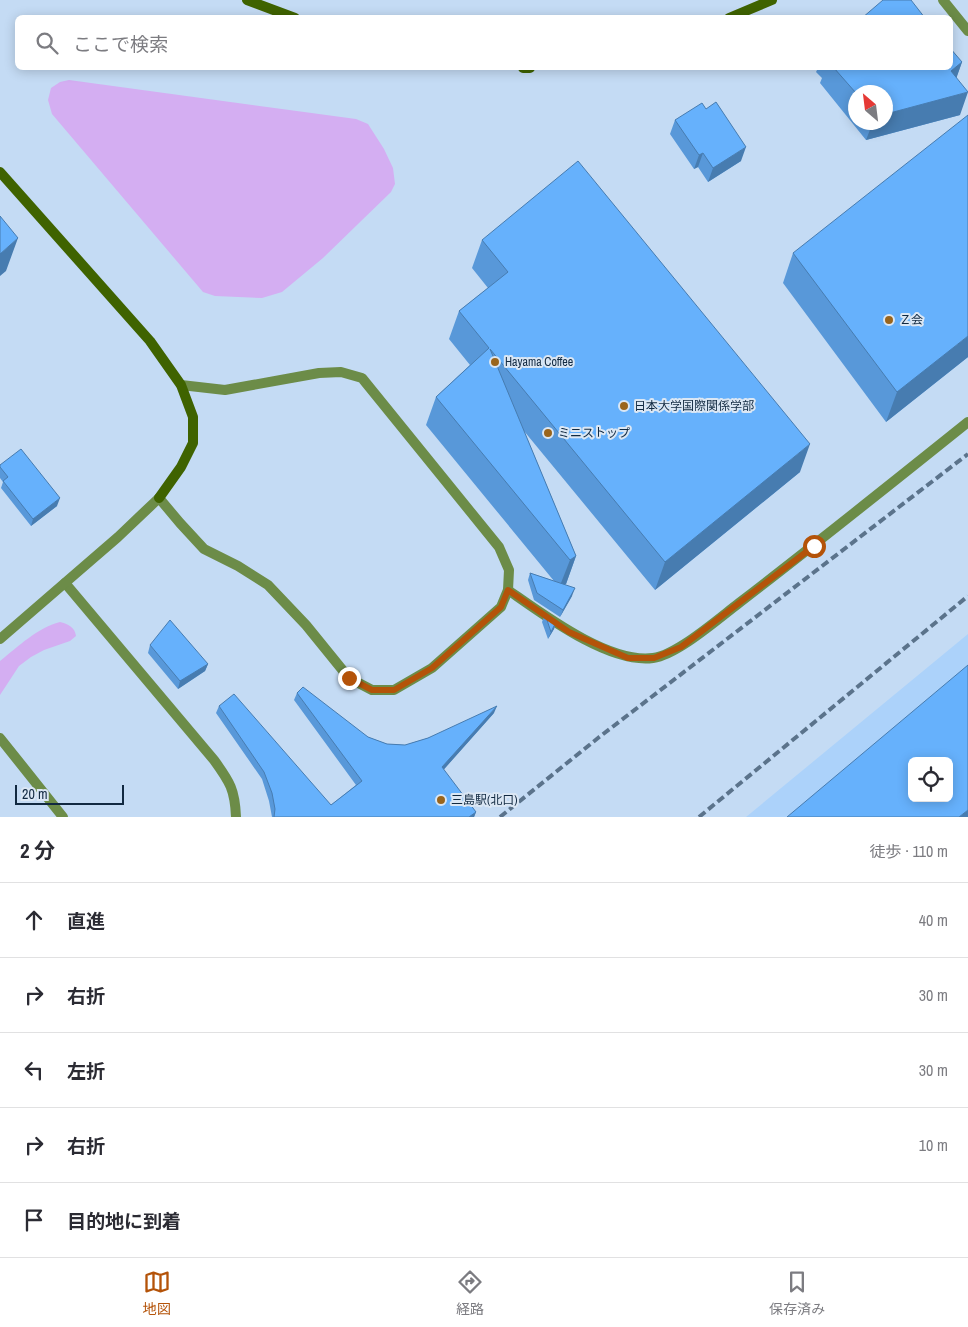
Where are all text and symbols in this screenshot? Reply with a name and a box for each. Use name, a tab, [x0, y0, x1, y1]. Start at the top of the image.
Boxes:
search box	[15, 15, 953, 70]
icon: search	[33, 29, 61, 57]
text: ここで検索	[73, 31, 168, 57]
north arrow	[848, 85, 893, 130]
place label: Ｚ会	[899, 312, 923, 328]
marker: Ｚ会	[883, 314, 895, 326]
place label: Hayama Coffee	[505, 354, 573, 370]
marker: Hayama Coffee	[489, 356, 501, 368]
place label: 日本大学国際関係学部	[634, 398, 754, 414]
marker: 日本大学国際関係学部	[618, 400, 630, 412]
place label: ミニストップ	[558, 425, 630, 441]
marker: ミニストップ	[542, 427, 554, 439]
route start	[803, 535, 826, 558]
route end	[338, 667, 361, 690]
map controls	[908, 757, 953, 802]
button: locate	[908, 757, 953, 802]
scale bar	[15, 782, 124, 805]
text: 20 m	[22, 785, 48, 803]
place label: 三島駅(北口)	[451, 792, 518, 808]
marker: 三島駅(北口)	[435, 794, 447, 806]
text: 2 分	[20, 836, 55, 865]
text: 徒歩 · 110 m	[870, 840, 948, 862]
icon: ahead	[20, 906, 48, 934]
text: 直進	[67, 908, 105, 934]
text: 40 m	[919, 909, 948, 931]
icon: right	[20, 981, 48, 1009]
text: 右折	[67, 983, 105, 1009]
text: 30 m	[919, 984, 948, 1006]
icon: left	[20, 1056, 48, 1084]
text: 左折	[67, 1058, 105, 1084]
text: 30 m	[919, 1059, 948, 1081]
icon: right	[20, 1131, 48, 1159]
text: 右折	[67, 1133, 105, 1159]
text: 10 m	[919, 1134, 948, 1156]
icon: arrive	[20, 1206, 48, 1234]
text: 目的地に到着	[67, 1208, 181, 1234]
tab: 地図	[143, 1268, 171, 1318]
tab: 経路	[456, 1268, 484, 1318]
tab: 保存済み	[769, 1268, 825, 1318]

